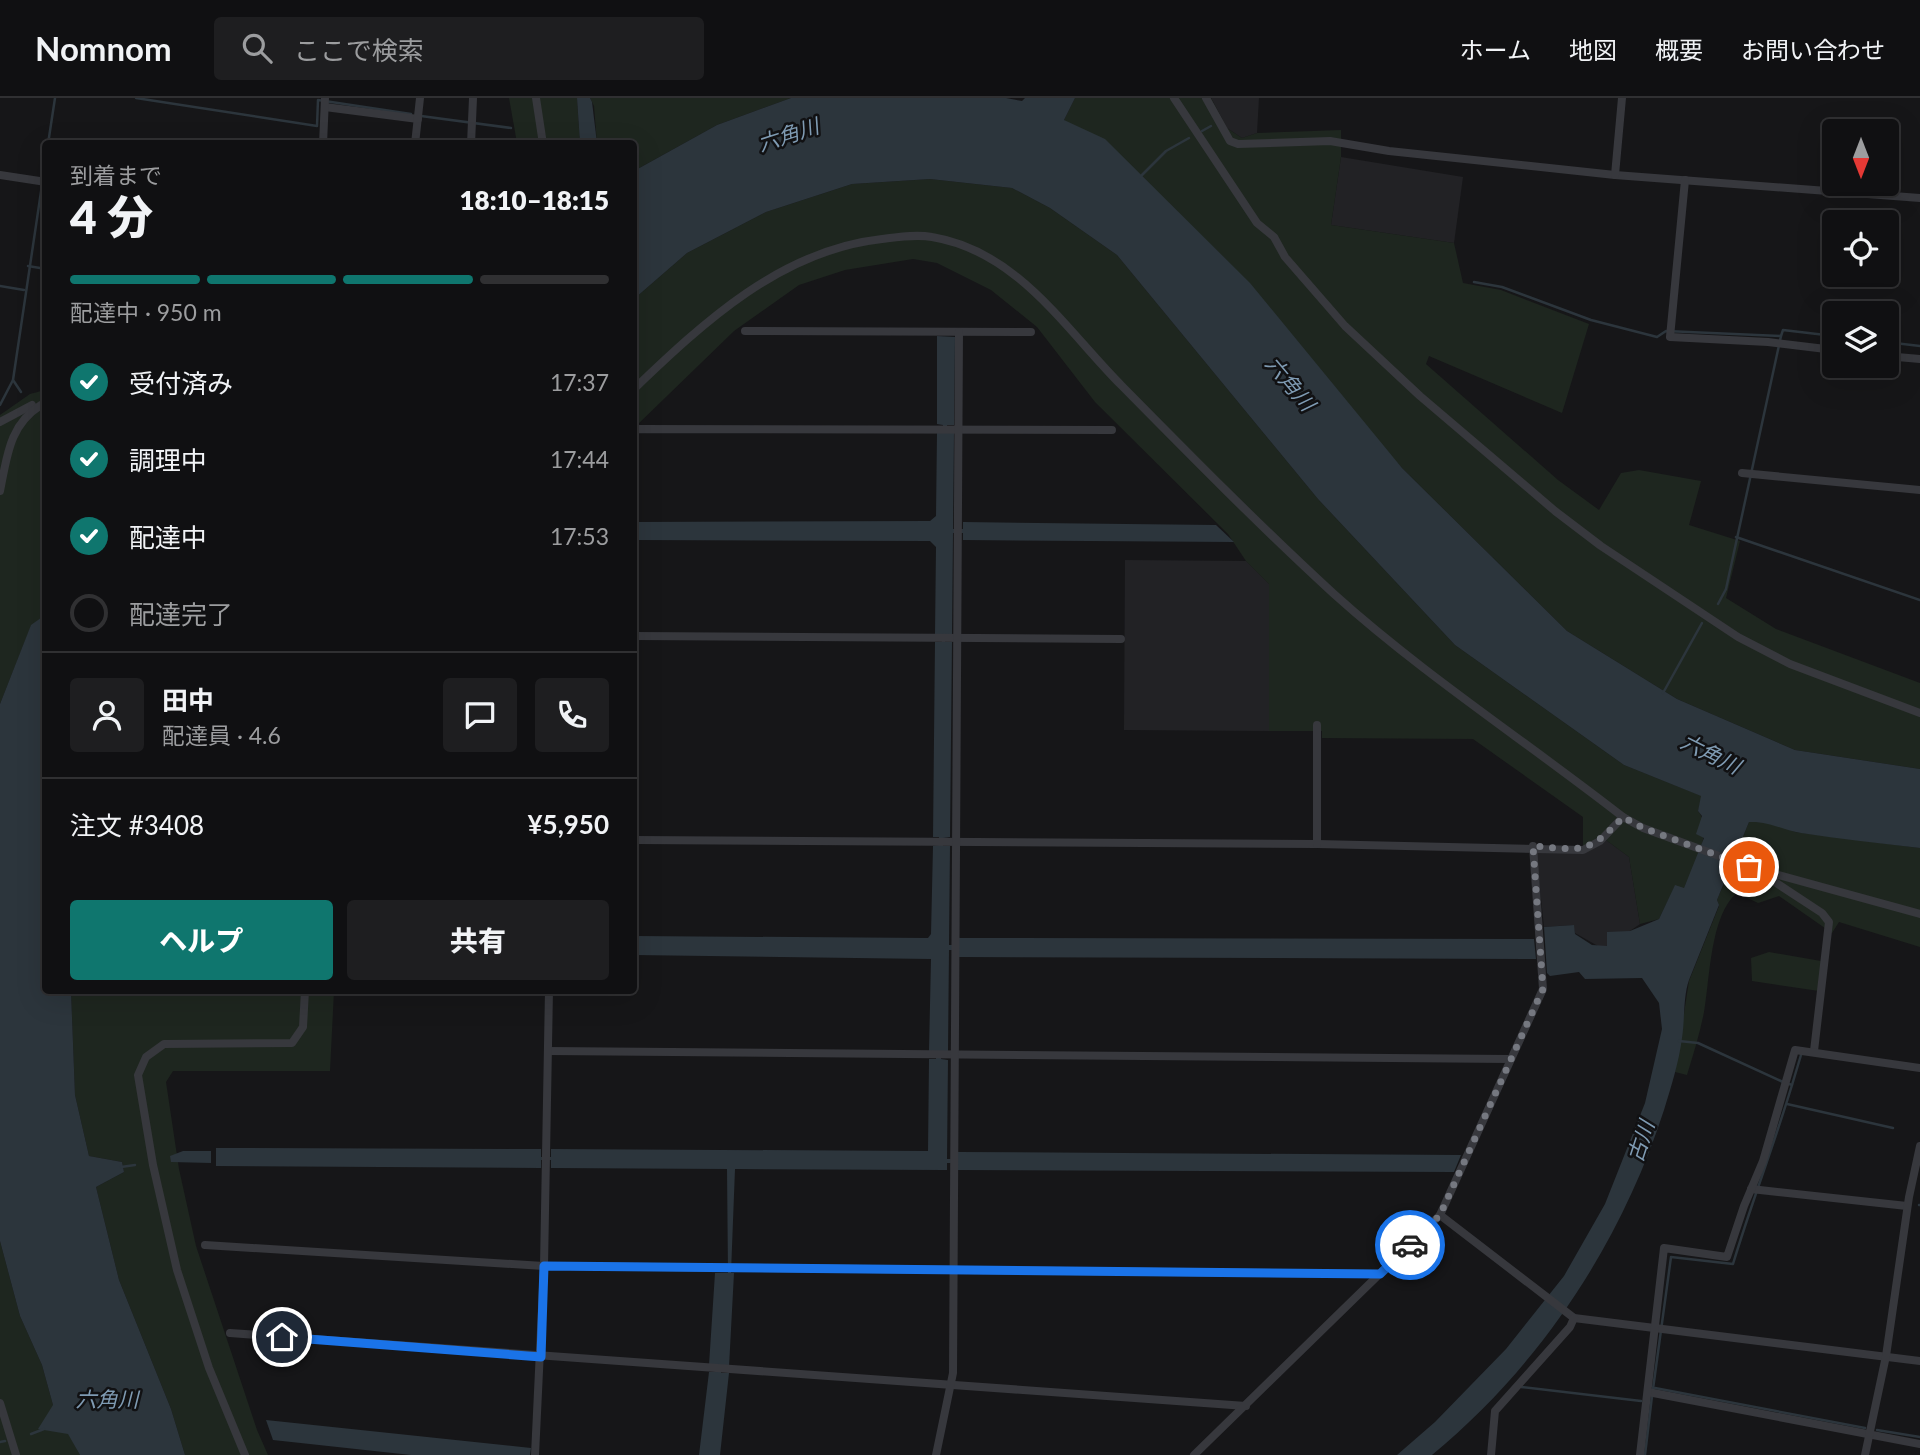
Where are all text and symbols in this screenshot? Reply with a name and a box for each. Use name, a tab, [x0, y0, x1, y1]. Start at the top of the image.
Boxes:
search box	[214, 17, 704, 80]
text: Nomnom	[35, 28, 172, 68]
icon: search	[238, 29, 276, 67]
text: ここで検索	[294, 34, 424, 66]
text: ホーム	[1460, 35, 1531, 64]
text: 地図	[1569, 35, 1617, 64]
text: 概要	[1655, 35, 1703, 64]
text: お問い合わせ	[1741, 35, 1885, 64]
water label: 六角川	[754, 112, 824, 156]
north arrow	[1822, 119, 1899, 196]
map controls	[1822, 119, 1899, 378]
text: 到着まで	[70, 161, 162, 189]
text: 18:10–18:15	[459, 184, 609, 216]
text: 4 分	[70, 189, 153, 244]
button: locate	[1822, 210, 1899, 287]
text: 配達中 · 950 m	[70, 298, 222, 326]
button: layers	[1822, 301, 1899, 378]
water label: 六角川	[1261, 351, 1322, 417]
icon: check	[70, 363, 108, 401]
text: 受付済み	[129, 367, 233, 399]
text: 17:37	[550, 368, 609, 396]
icon: check	[70, 440, 108, 478]
text: 調理中	[129, 444, 207, 476]
text: 17:44	[550, 445, 609, 473]
icon: check	[70, 517, 108, 555]
text: 配達中	[129, 521, 207, 553]
text: 17:53	[550, 522, 609, 550]
text: 配達完了	[129, 598, 233, 630]
button: person	[70, 678, 144, 752]
button: chat	[443, 678, 517, 752]
button: phone	[535, 678, 609, 752]
text: 田中	[162, 684, 214, 716]
text: 配達員 · 4.6	[162, 721, 281, 749]
water label: 六角川	[1677, 728, 1747, 779]
text: ¥5,950	[528, 808, 609, 840]
text: 注文 #3408	[70, 809, 204, 841]
pin	[1719, 837, 1779, 897]
icon: bag	[1730, 848, 1768, 886]
button: ヘルプ	[70, 900, 333, 980]
button: 共有	[347, 900, 609, 980]
water label: 古川	[1622, 1115, 1659, 1165]
courier	[1375, 1210, 1445, 1280]
icon: car	[1391, 1226, 1429, 1264]
pin	[252, 1307, 312, 1367]
icon: home	[263, 1318, 301, 1356]
water label: 六角川	[76, 1386, 140, 1411]

